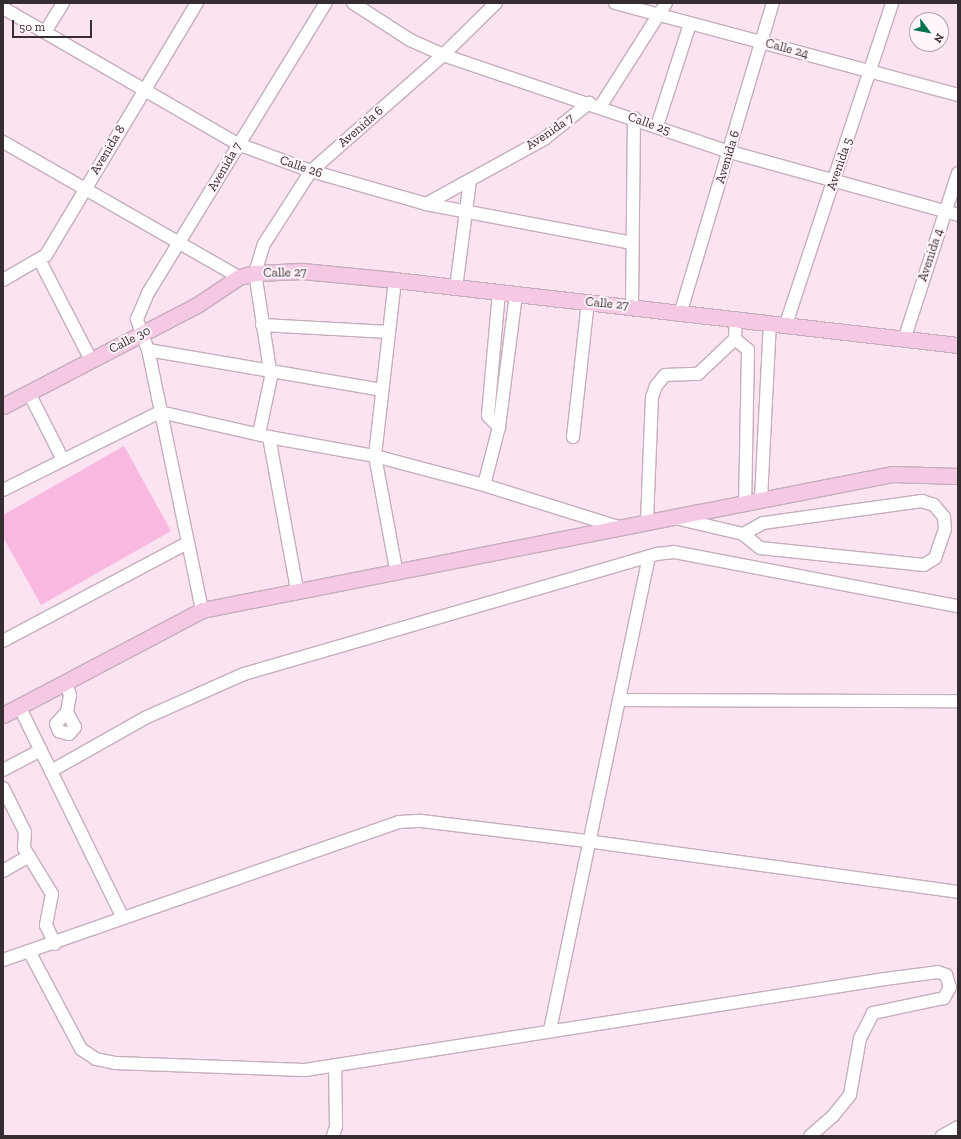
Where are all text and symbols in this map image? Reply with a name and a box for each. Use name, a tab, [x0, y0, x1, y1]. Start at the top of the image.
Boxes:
scale bar	[14, 12, 94, 38]
north arrow	[909, 12, 949, 52]
text: 50 m	[19, 20, 45, 34]
text: N	[931, 31, 946, 45]
street label: Calle 24	[764, 36, 810, 62]
street label: Avenida 6	[335, 103, 387, 151]
street label: Calle 25	[626, 109, 672, 139]
street label: Avenida 7	[523, 110, 577, 154]
street label: Avenida 8	[87, 123, 129, 177]
street label: Avenida 6	[713, 129, 743, 185]
street label: Avenida 5	[824, 136, 856, 192]
street label: Avenida 7	[205, 140, 245, 194]
street label: Calle 26	[278, 152, 324, 182]
street label: Avenida 4	[915, 227, 947, 283]
street label: Calle 27	[263, 265, 307, 281]
street label: Calle 27	[585, 294, 629, 314]
street label: Calle 30	[107, 323, 153, 357]

